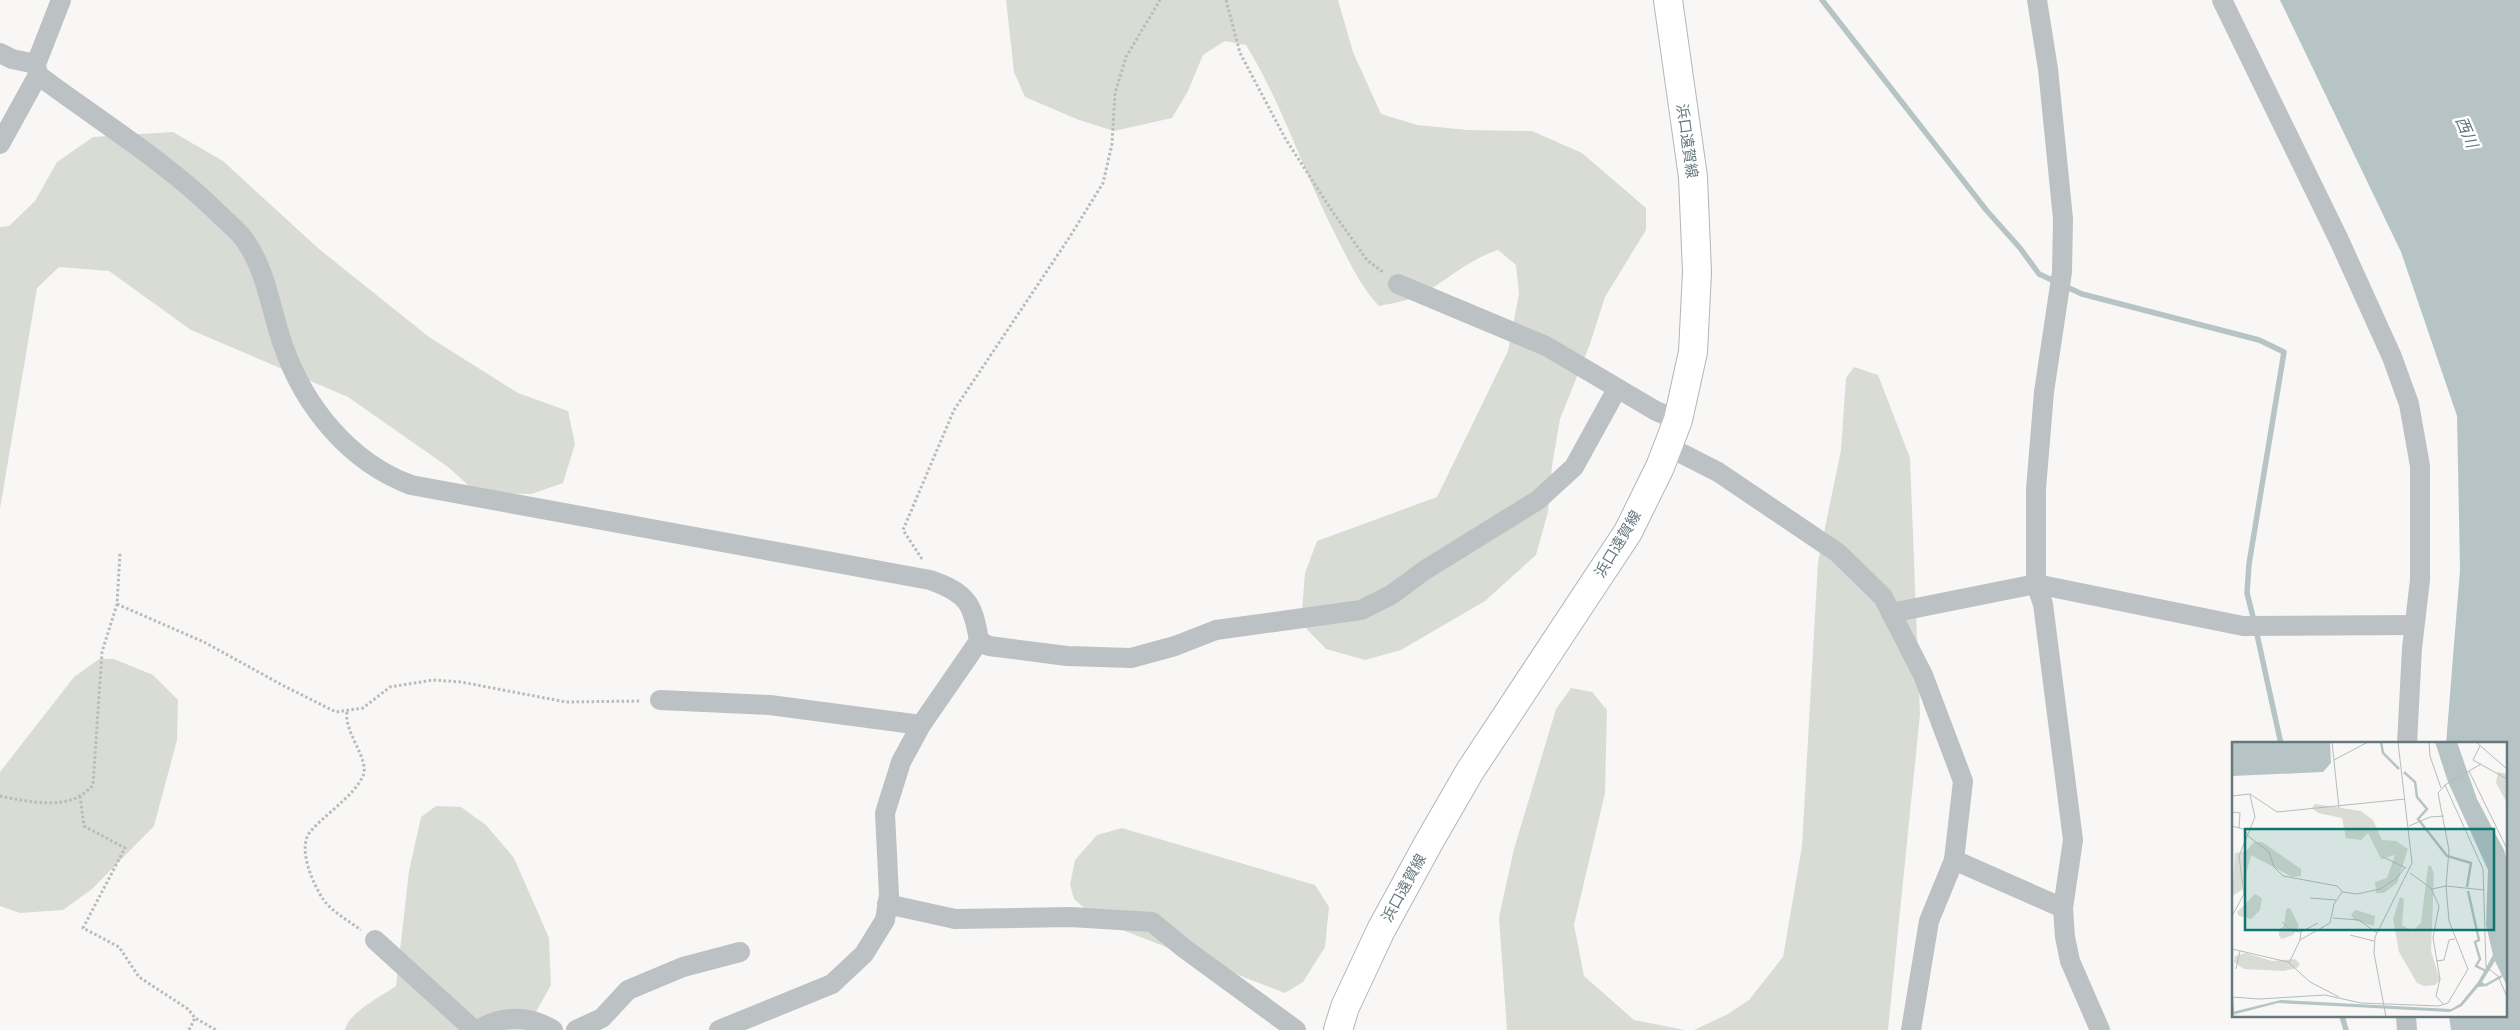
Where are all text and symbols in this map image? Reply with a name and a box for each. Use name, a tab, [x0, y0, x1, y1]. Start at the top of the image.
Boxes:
street label: 浜口遠賀線	[1673, 103, 1701, 179]
water label: 西川	[2451, 114, 2482, 153]
street label: 浜口遠賀線	[1591, 507, 1645, 581]
inset map	[2232, 742, 2508, 1018]
street label: 浜口遠賀線	[1378, 851, 1430, 925]

